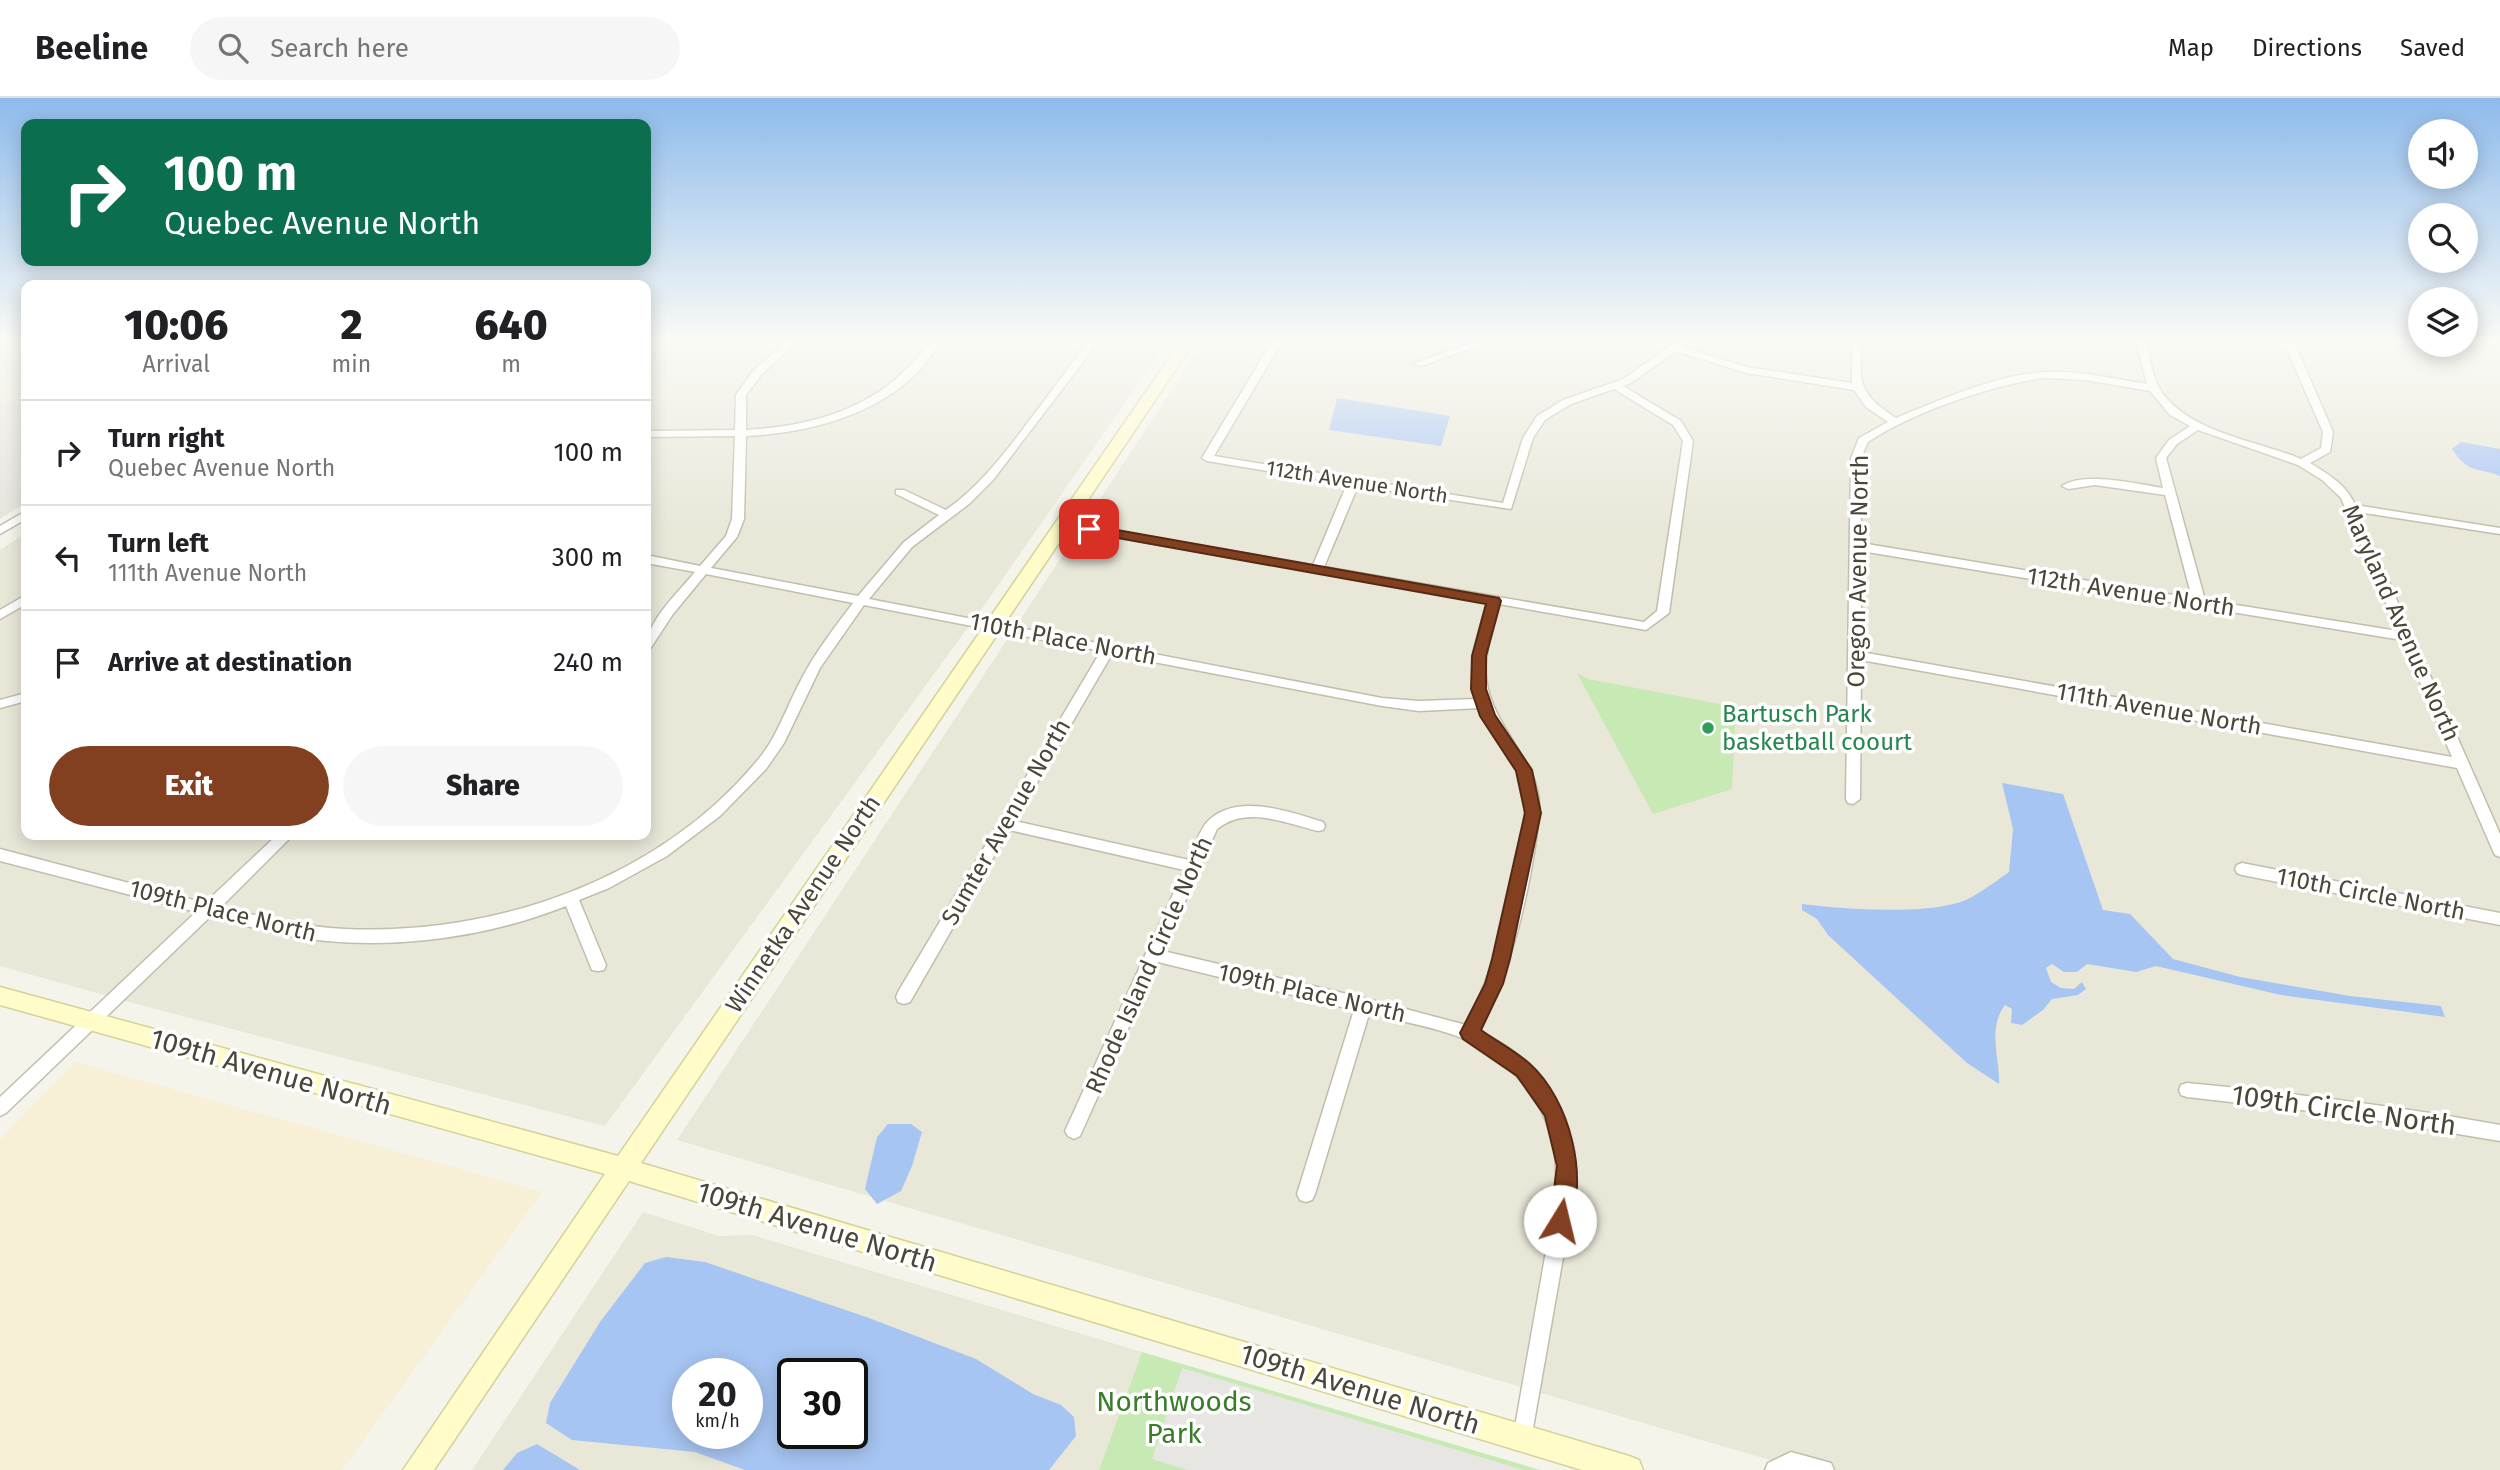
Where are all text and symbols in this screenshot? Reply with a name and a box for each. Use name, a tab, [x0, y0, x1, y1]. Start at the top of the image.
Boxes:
search box	[190, 17, 680, 80]
text: Beeline	[35, 28, 148, 68]
icon: search	[214, 29, 252, 67]
text: Search here	[270, 33, 409, 64]
text: Map	[2168, 34, 2214, 62]
text: Directions	[2252, 34, 2362, 62]
text: Saved	[2400, 34, 2465, 62]
map controls	[2408, 119, 2478, 357]
button: sound	[2408, 119, 2478, 189]
text: 100 m	[164, 144, 297, 203]
icon: right	[49, 147, 140, 238]
button: search	[2408, 203, 2478, 273]
text: Quebec Avenue North	[164, 204, 480, 242]
button: layers	[2408, 287, 2478, 357]
text: 10:06	[124, 300, 228, 350]
text: 2	[340, 300, 362, 350]
text: 640	[475, 300, 548, 350]
text: Arrival	[143, 350, 210, 378]
text: min	[332, 350, 371, 378]
text: m	[501, 350, 521, 378]
text: Turn right	[108, 423, 225, 454]
icon: right	[49, 434, 87, 472]
text: 100 m	[554, 437, 623, 468]
text: Quebec Avenue North	[108, 454, 335, 482]
street label: Oregon Avenue North	[1842, 454, 1874, 688]
street label: 112th Avenue North	[1264, 455, 1450, 509]
pin	[1059, 499, 1119, 559]
street label: Maryland Avenue North	[2336, 500, 2466, 746]
icon: arrive	[1070, 510, 1108, 548]
text: Turn left	[108, 528, 209, 559]
icon: left	[49, 539, 87, 577]
text: 300 m	[552, 542, 623, 573]
text: 111th Avenue North	[108, 559, 307, 587]
street label: 112th Avenue North	[2025, 562, 2237, 622]
street label: 110th Place North	[967, 607, 1159, 671]
icon: arrive	[49, 644, 87, 682]
text: Arrive at destination	[108, 647, 352, 678]
text: 240 m	[553, 647, 623, 678]
street label: 111th Avenue North	[2054, 677, 2264, 741]
place label: Bartusch Park basketball coourt	[1722, 700, 1912, 756]
street label: Sumter Avenue North	[936, 714, 1076, 930]
marker: Bartusch Park basketball coourt	[1700, 720, 1716, 736]
button: Exit	[49, 746, 329, 826]
button: Share	[343, 746, 623, 826]
street label: Winnetka Avenue North	[720, 790, 886, 1018]
street label: Rhode Island Circle North	[1080, 832, 1218, 1098]
street label: 110th Circle North	[2274, 862, 2468, 926]
street label: 109th Place North	[127, 874, 319, 948]
street label: 109th Place North	[1215, 958, 1409, 1028]
street label: 109th Avenue North	[147, 1022, 395, 1122]
street label: 109th Circle North	[2230, 1078, 2458, 1142]
street label: 109th Avenue North	[693, 1175, 941, 1279]
position arrow	[1523, 1184, 1597, 1258]
street label: 109th Avenue North	[1236, 1337, 1484, 1441]
speed limit sign: 30	[777, 1358, 868, 1449]
text: 20	[698, 1373, 737, 1415]
park label: Northwoods Park	[1096, 1385, 1252, 1450]
text: km/h	[695, 1410, 740, 1432]

